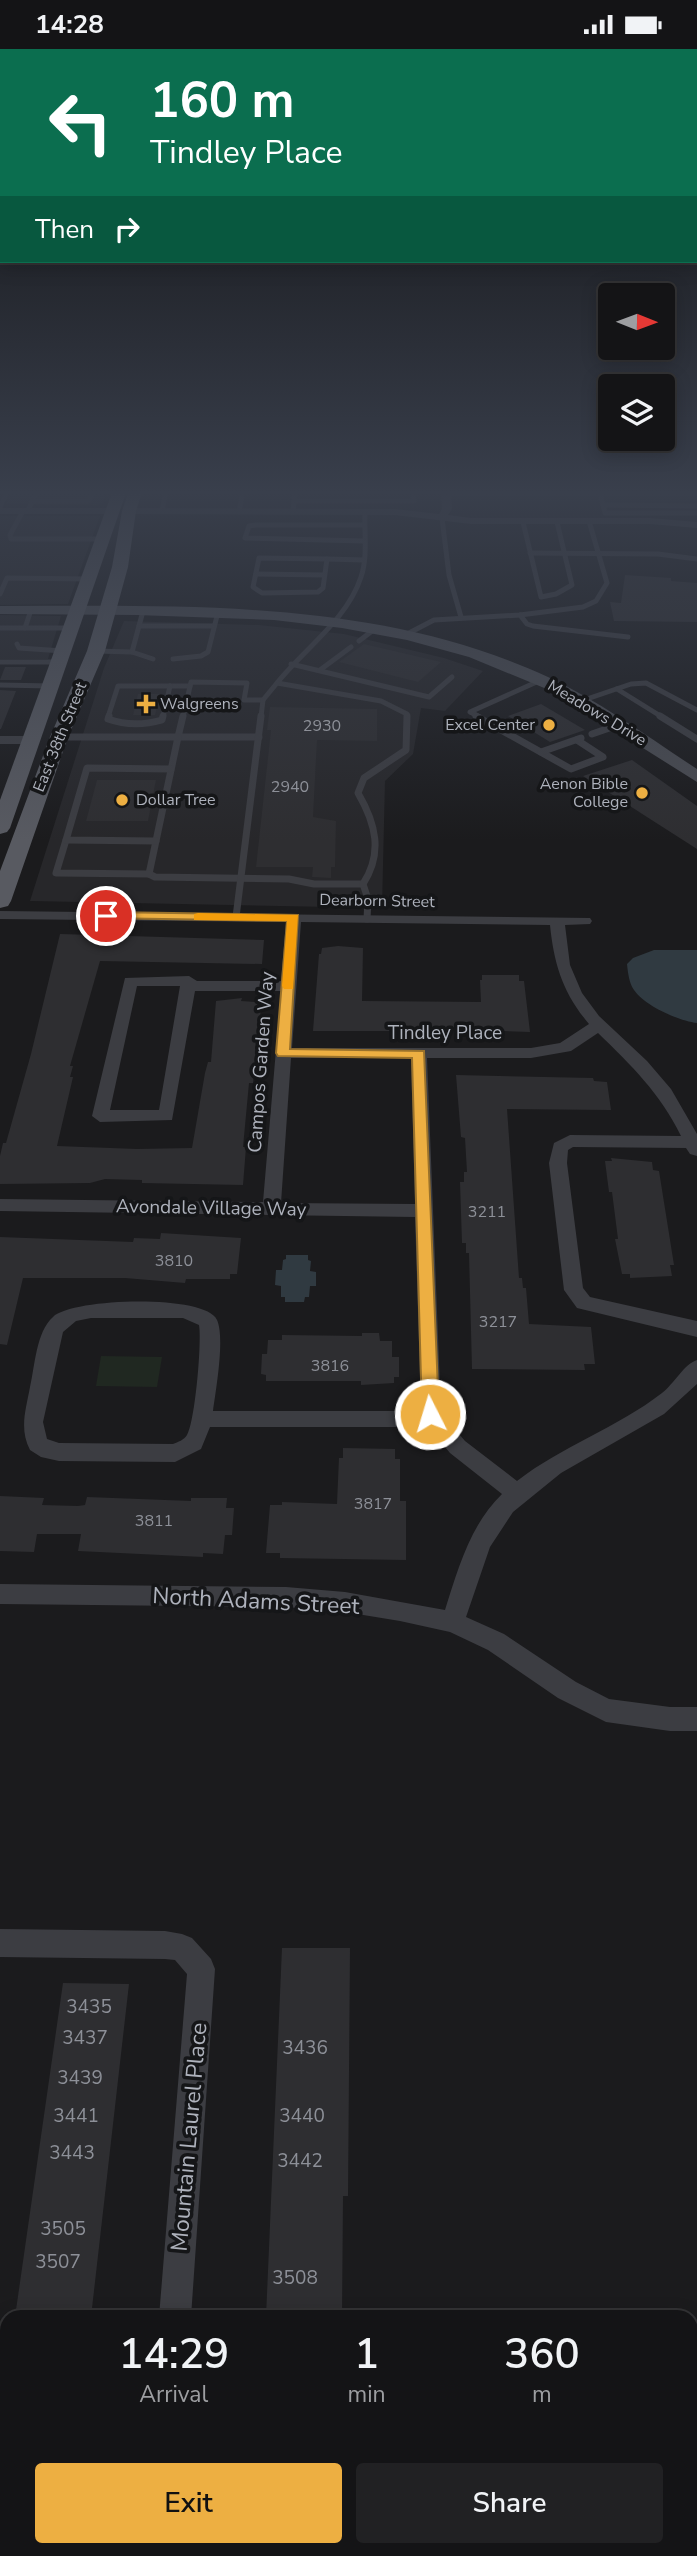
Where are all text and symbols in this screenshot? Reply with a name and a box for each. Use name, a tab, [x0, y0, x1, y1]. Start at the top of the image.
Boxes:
text: 14:28	[35, 7, 104, 42]
text: 160 m	[150, 67, 294, 134]
icon: left	[35, 77, 126, 168]
text: Tindley Place	[150, 131, 343, 174]
icon: right	[108, 210, 146, 248]
text: Then	[35, 212, 94, 247]
north arrow	[598, 283, 676, 361]
map controls	[598, 283, 675, 451]
button: layers	[598, 374, 675, 451]
street label: Meadows Drive	[543, 675, 651, 751]
street label: East 38th Street	[28, 678, 92, 795]
place label: Walgreens	[160, 693, 239, 715]
marker: Walgreens	[138, 696, 154, 712]
place label: Excel Center	[445, 714, 535, 736]
house number: 2930	[303, 715, 341, 737]
marker: Excel Center	[541, 717, 557, 733]
place label: Aenon Bible College	[540, 773, 628, 813]
house number: 2940	[271, 776, 309, 798]
marker: Aenon Bible College	[634, 785, 650, 801]
place label: Dollar Tree	[136, 789, 216, 811]
marker: Dollar Tree	[114, 792, 130, 808]
pin	[76, 886, 136, 946]
street label: Dearborn Street	[319, 889, 435, 913]
icon: arrive	[87, 897, 125, 935]
street label: Campos Garden Way	[242, 970, 280, 1153]
street label: Tindley Place	[388, 1020, 502, 1046]
street label: Avondale Village Way	[116, 1193, 307, 1223]
house number: 3211	[468, 1201, 506, 1223]
house number: 3810	[155, 1250, 193, 1272]
house number: 3217	[479, 1311, 517, 1333]
house number: 3816	[311, 1355, 349, 1377]
position arrow	[393, 1377, 467, 1451]
house number: 3817	[354, 1493, 392, 1515]
house number: 3811	[135, 1510, 173, 1532]
street label: North Adams Street	[152, 1580, 361, 1622]
house number: 3435	[66, 1994, 112, 2020]
street label: Mountain Laurel Place	[164, 2021, 214, 2253]
house number: 3437	[62, 2025, 108, 2051]
house number: 3436	[282, 2035, 328, 2061]
house number: 3439	[57, 2065, 103, 2091]
house number: 3441	[53, 2103, 99, 2129]
house number: 3440	[279, 2103, 325, 2129]
house number: 3443	[49, 2140, 95, 2166]
house number: 3442	[277, 2148, 323, 2174]
house number: 3505	[40, 2216, 86, 2242]
house number: 3507	[35, 2249, 81, 2275]
house number: 3508	[272, 2265, 318, 2291]
text: 14:29	[118, 2326, 229, 2383]
text: 1	[354, 2326, 379, 2383]
text: 360	[504, 2326, 580, 2383]
text: Arrival	[139, 2379, 208, 2410]
text: min	[348, 2379, 386, 2410]
text: m	[532, 2379, 552, 2410]
button: Exit	[35, 2463, 342, 2543]
button: Share	[356, 2463, 663, 2543]

